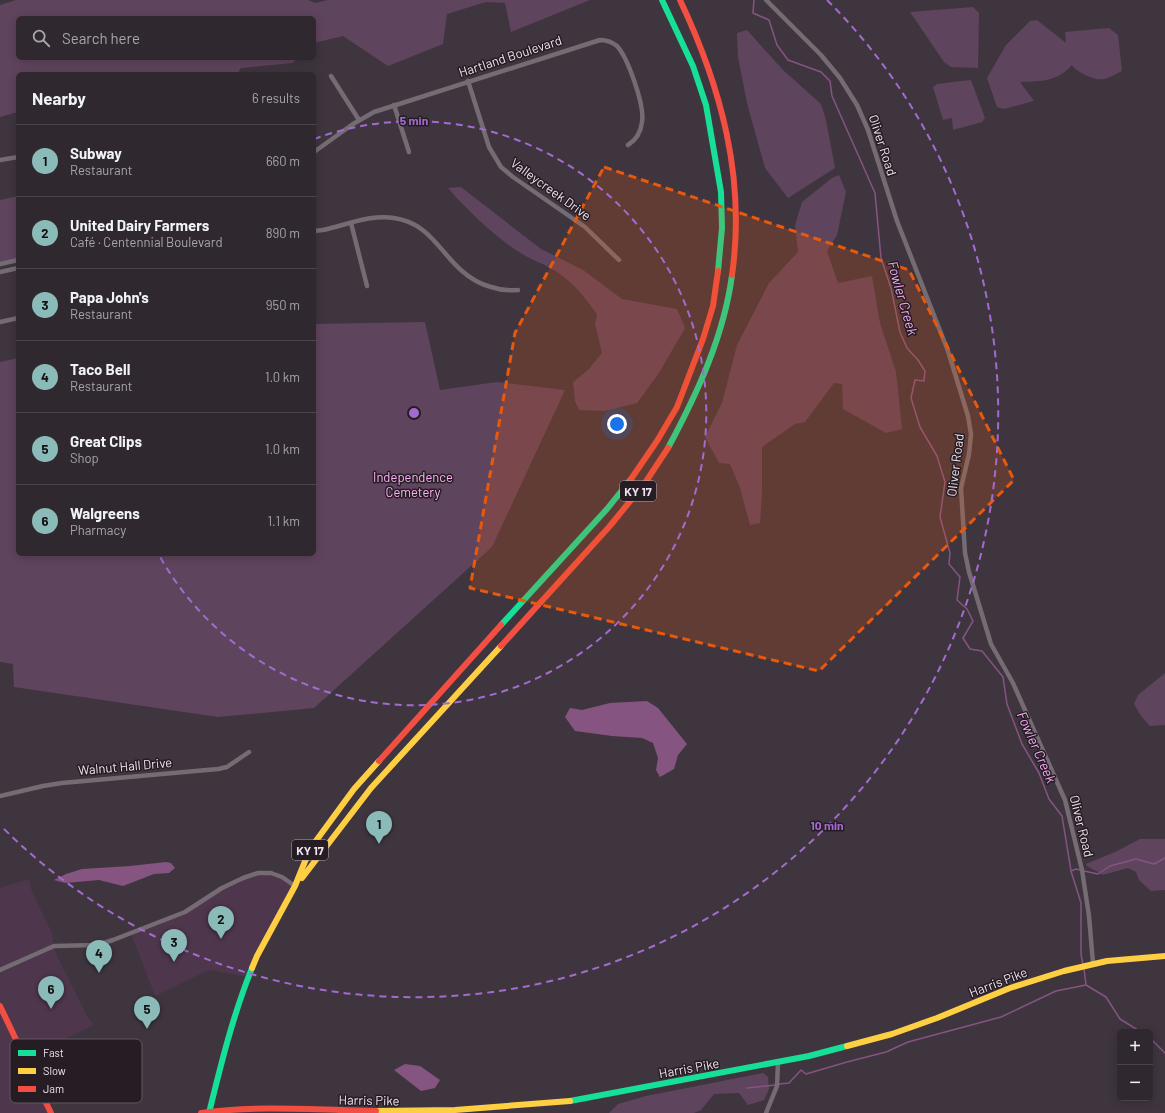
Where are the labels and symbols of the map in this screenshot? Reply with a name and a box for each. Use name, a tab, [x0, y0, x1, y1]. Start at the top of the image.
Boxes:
street label: Hartland Boulevard	[456, 32, 564, 80]
street label: Oliver Road	[866, 112, 900, 178]
text: 5 min	[400, 113, 428, 127]
street label: Valleycreek Drive	[508, 154, 594, 224]
water label: Fowler Creek	[884, 259, 922, 337]
centre of rings	[407, 406, 421, 420]
your location	[607, 414, 627, 434]
street label: Oliver Road	[943, 433, 967, 497]
park label: Independence Cemetery	[373, 469, 453, 500]
road number: KY 17	[620, 481, 656, 501]
water label: Fowler Creek	[1014, 709, 1060, 786]
street label: Walnut Hall Drive	[77, 754, 173, 778]
street label: Oliver Road	[1067, 793, 1097, 859]
pin: 1	[366, 811, 392, 844]
text: 10 min	[810, 818, 844, 832]
road number: KY 17	[292, 840, 328, 860]
pin: 2	[208, 906, 234, 939]
pin: 3	[161, 929, 187, 962]
pin: 4	[86, 940, 112, 973]
street label: Harris Pike	[967, 964, 1029, 1000]
pin: 6	[38, 976, 64, 1009]
pin: 5	[134, 996, 160, 1029]
legend	[10, 1039, 142, 1103]
text: Fast	[43, 1046, 64, 1059]
street label: Harris Pike	[658, 1055, 720, 1081]
text: Slow	[43, 1064, 66, 1077]
text: Jam	[43, 1082, 64, 1095]
street label: Harris Pike	[338, 1091, 400, 1109]

